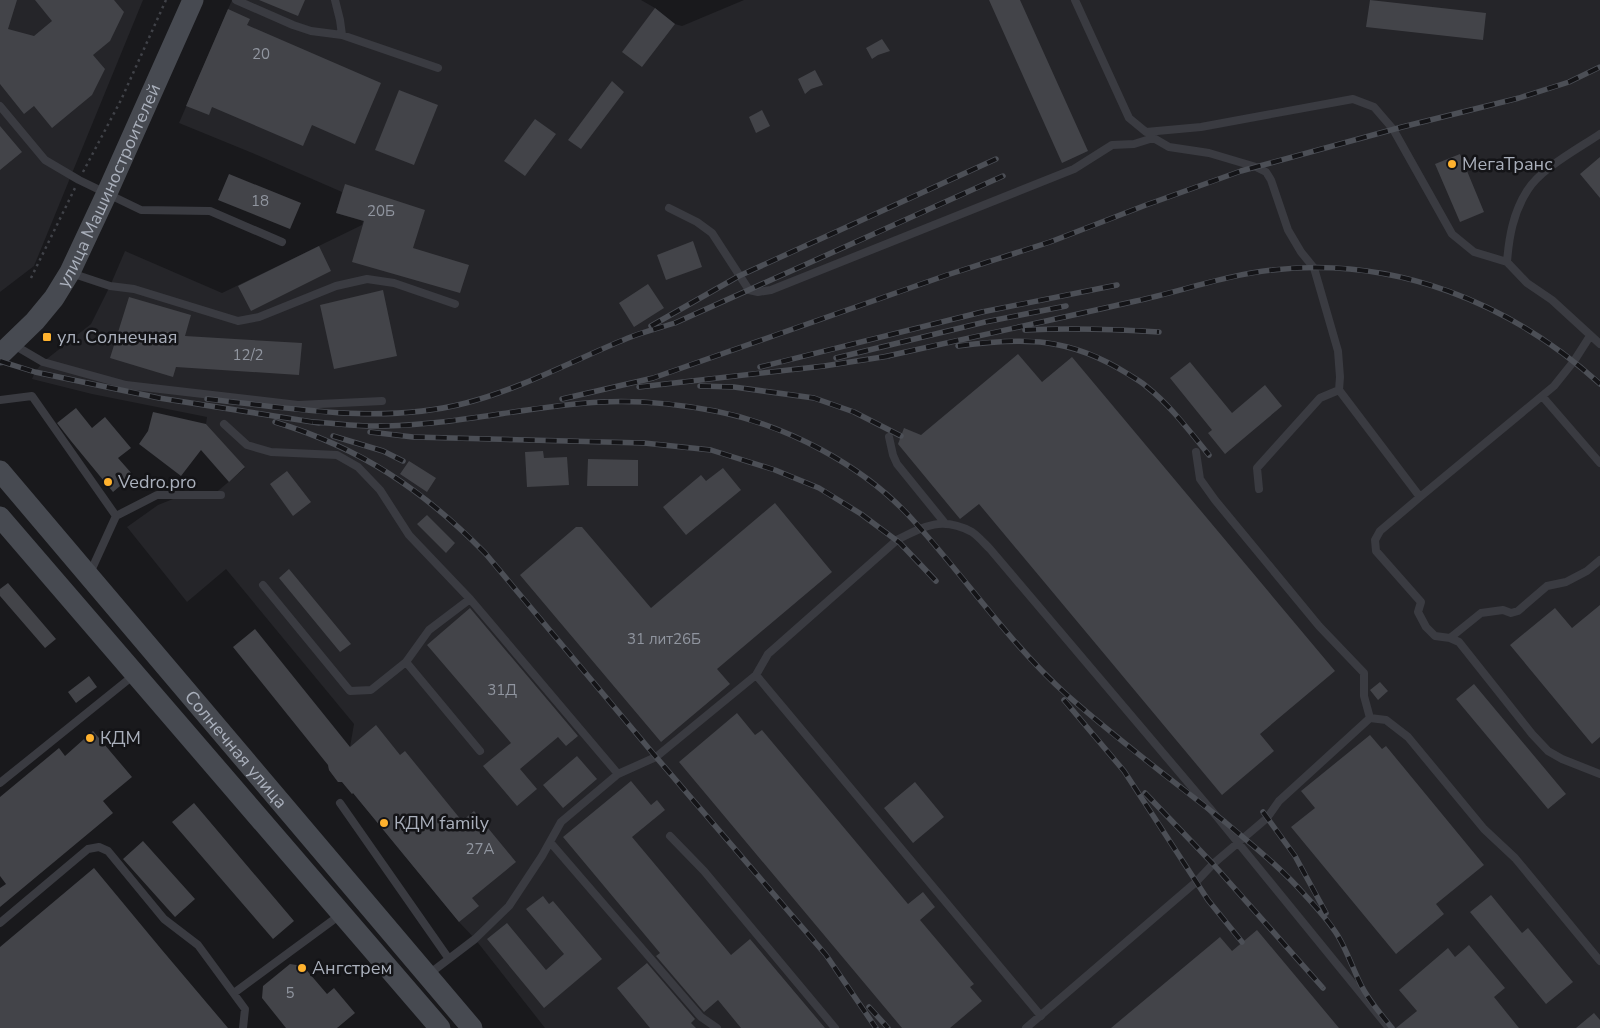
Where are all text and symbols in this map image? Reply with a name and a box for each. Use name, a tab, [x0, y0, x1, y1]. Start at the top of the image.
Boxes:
house number: 20	[252, 44, 270, 64]
street label: улица Машиностроителей	[51, 80, 166, 292]
place label: МегаТранс	[1462, 152, 1553, 176]
marker: МегаТранс	[1446, 158, 1458, 170]
house number: 18	[251, 191, 269, 211]
house number: 20Б	[367, 201, 395, 221]
place label: ул. Солнечная	[57, 325, 177, 349]
marker: ул. Солнечная	[41, 331, 53, 343]
house number: 12/2	[232, 345, 264, 365]
place label: Vedro.pro	[117, 470, 196, 494]
marker: Vedro.pro	[102, 476, 114, 488]
house number: 31 лит26Б	[627, 629, 701, 649]
house number: 31Д	[487, 680, 517, 700]
street label: Солнечная улица	[179, 685, 293, 813]
place label: КДМ	[100, 726, 141, 750]
marker: КДМ	[84, 732, 96, 744]
place label: КДМ family	[394, 811, 490, 835]
marker: КДМ family	[378, 817, 390, 829]
house number: 27А	[466, 839, 495, 859]
place label: Ангстрем	[312, 956, 392, 980]
marker: Ангстрем	[296, 962, 308, 974]
house number: 5	[285, 983, 295, 1003]

